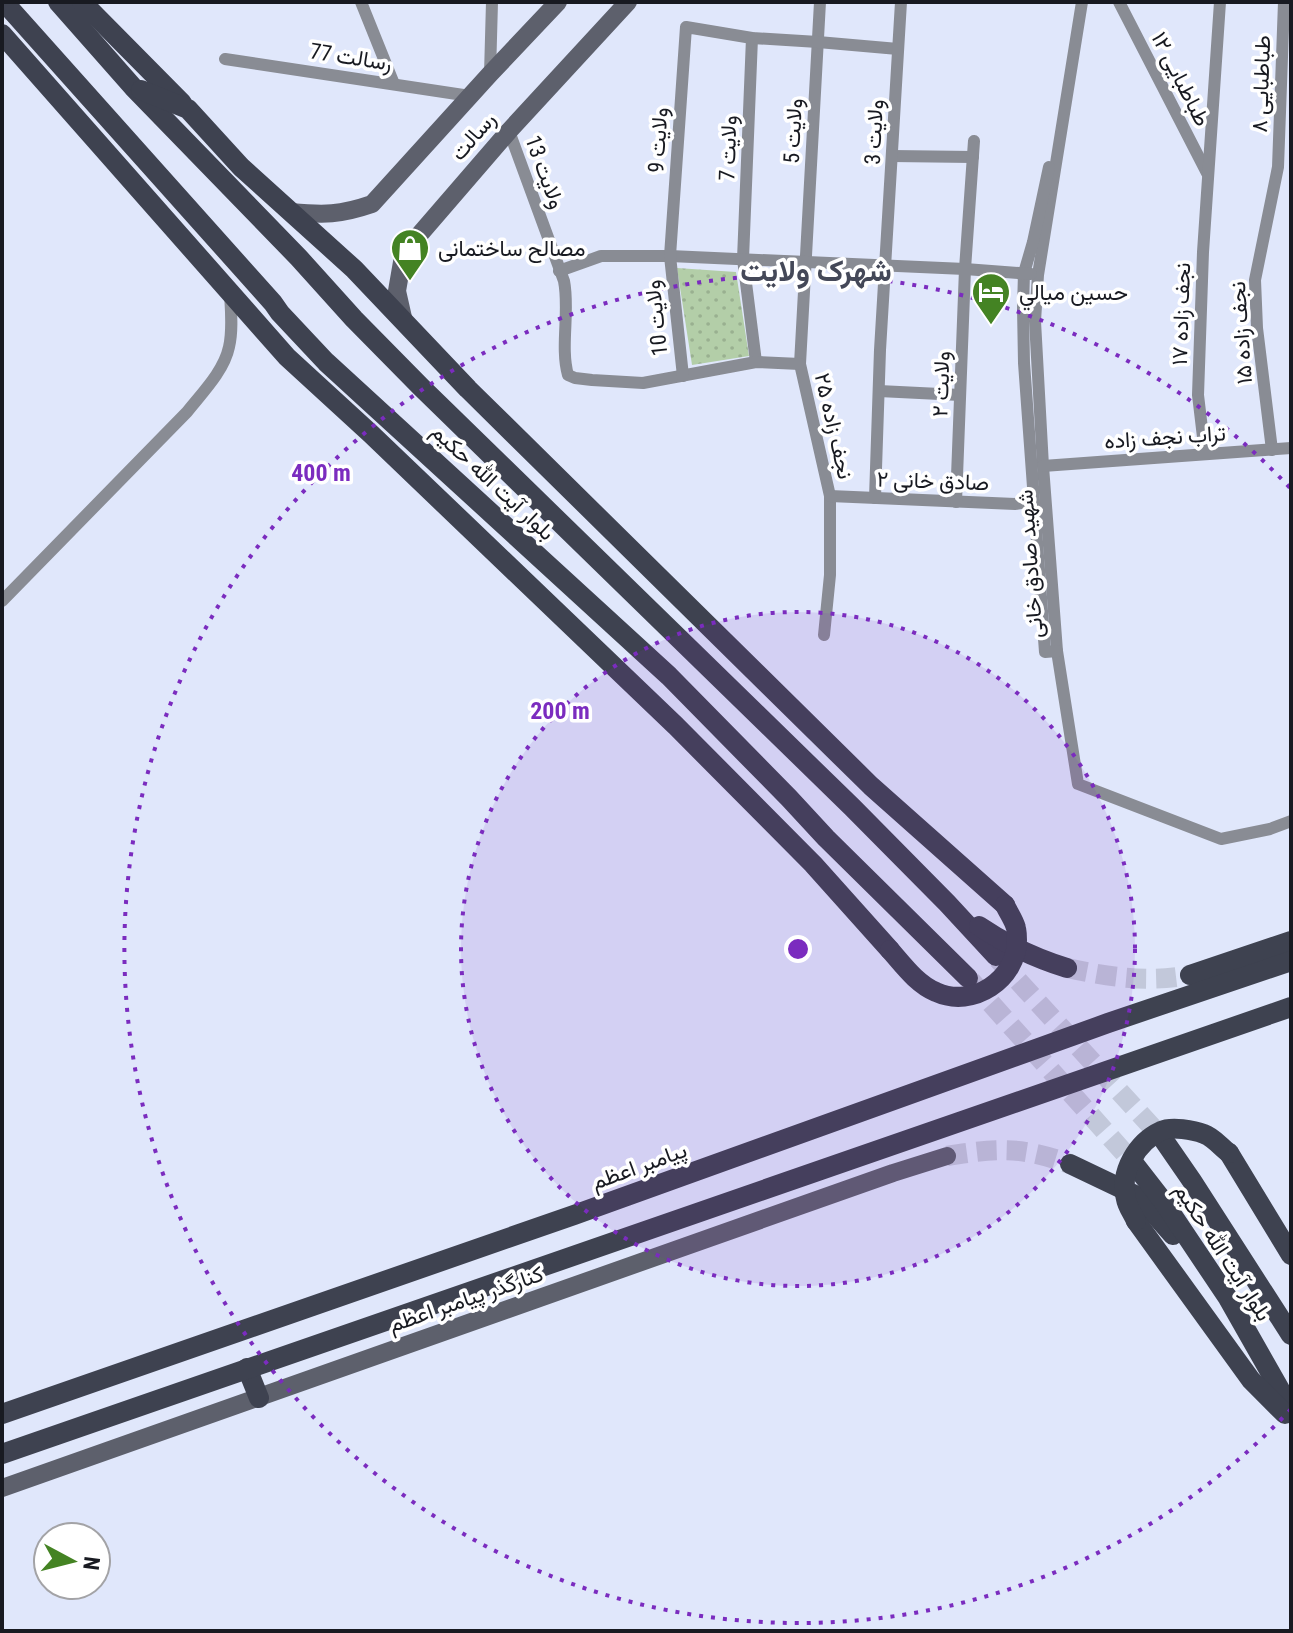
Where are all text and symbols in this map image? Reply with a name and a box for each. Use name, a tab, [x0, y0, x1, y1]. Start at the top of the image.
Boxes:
street label: طباطبایی ۱۲	[1146, 28, 1215, 131]
street label: طباطبایی ۸	[1247, 35, 1276, 133]
street label: رسالت 77	[308, 38, 394, 77]
street label: ولایت 5	[779, 98, 808, 164]
street label: ولایت 3	[860, 99, 889, 165]
street label: ولایت 9	[643, 106, 674, 174]
street label: رسالت	[445, 107, 501, 166]
street label: ولایت 7	[714, 115, 743, 181]
street label: ولایت 13	[519, 132, 570, 212]
shop icon: مصالح ساختمانی	[389, 227, 431, 282]
place label: مصالح ساختمانی	[438, 236, 586, 263]
district label: شهرک ولایت	[740, 253, 892, 289]
street label: نجف زاده ۱۷	[1167, 262, 1196, 366]
hotel icon: حسين ميالي	[970, 271, 1012, 326]
street label: ولایت 10	[640, 279, 673, 357]
place label: حسين ميالي	[1019, 280, 1128, 311]
street label: نجف زاده ۱۵	[1225, 281, 1258, 385]
street label: ولایت ۲	[927, 351, 956, 418]
street label: نجف زاده ۲۵	[809, 370, 858, 482]
street label: بلوار آیت الله حکیم	[425, 418, 560, 547]
street label: تراب نجف زاده	[1103, 420, 1227, 455]
text: 400 m	[291, 459, 351, 487]
street label: صادق خانی ۲	[876, 467, 990, 496]
street label: شهید صادق خانی	[1012, 489, 1049, 639]
text: 200 m	[530, 697, 590, 725]
centre of rings	[784, 935, 812, 963]
street label: پیامبر اعظم	[588, 1137, 691, 1197]
street label: بلوار آیت الله حکیم	[1168, 1178, 1278, 1327]
street label: کنارگذر پیامبر اعظم	[385, 1261, 548, 1339]
north arrow	[32, 1521, 112, 1601]
text: N	[78, 1555, 105, 1572]

